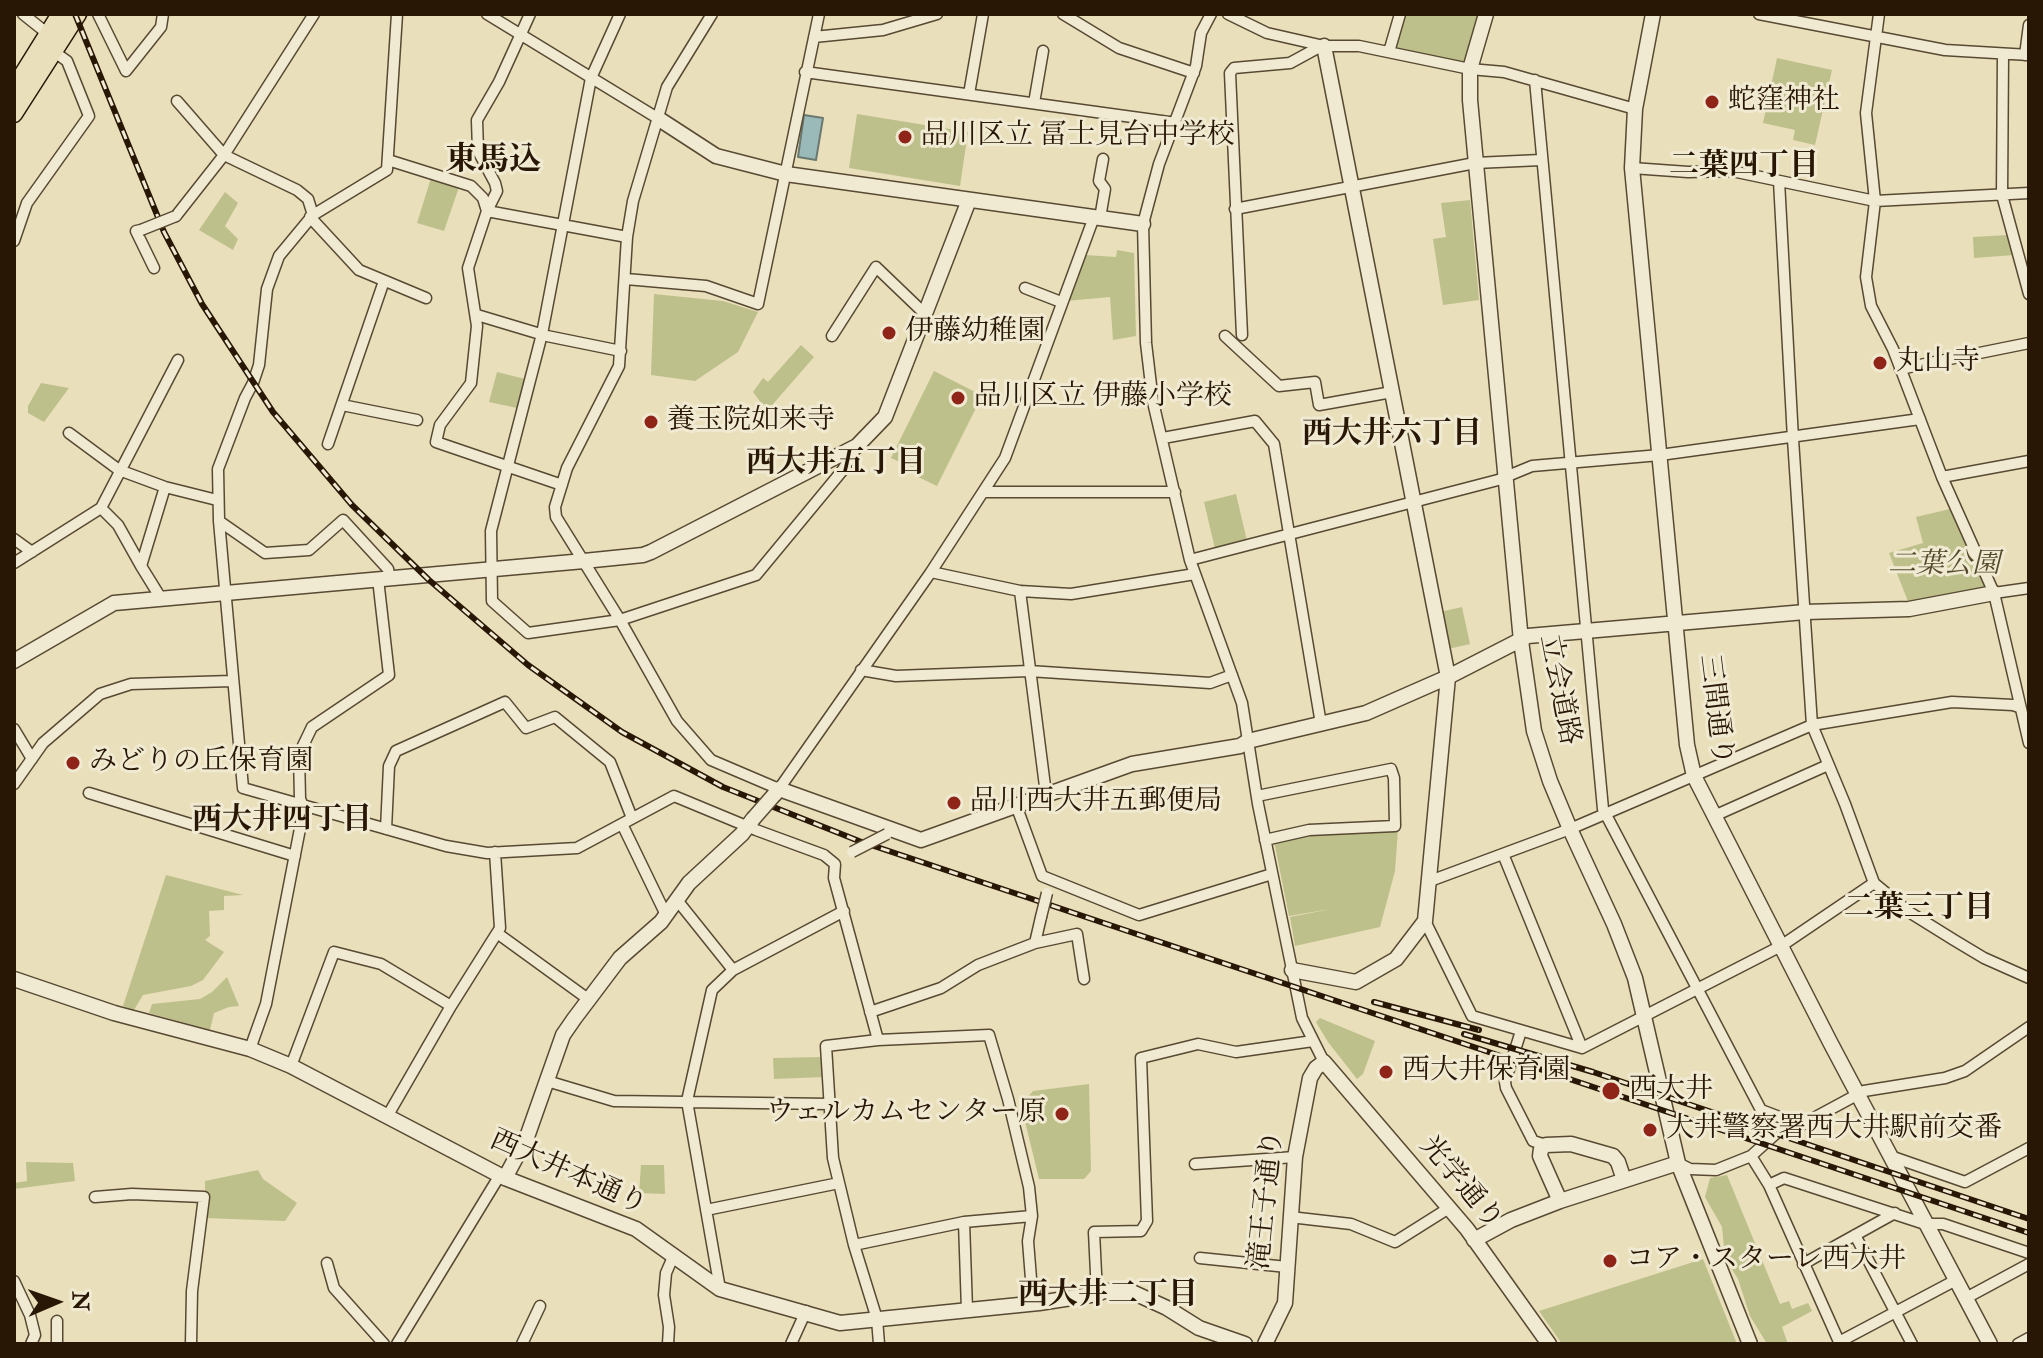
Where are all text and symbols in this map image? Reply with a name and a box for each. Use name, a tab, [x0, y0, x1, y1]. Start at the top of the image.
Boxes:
place label: 蛇窪神社	[1728, 85, 1840, 119]
marker: 蛇窪神社	[1703, 93, 1721, 111]
place label: 品川区立 冨士見台中学校	[921, 120, 1235, 154]
marker: 品川区立 冨士見台中学校	[896, 128, 914, 146]
district label: 東馬込	[445, 143, 541, 181]
district label: 二葉四丁目	[1669, 150, 1819, 186]
place label: 伊藤幼稚園	[905, 316, 1045, 350]
marker: 伊藤幼稚園	[880, 324, 898, 342]
place label: 丸山寺	[1896, 346, 1980, 380]
marker: 丸山寺	[1871, 354, 1889, 372]
place label: 品川区立 伊藤小学校	[974, 381, 1232, 415]
marker: 品川区立 伊藤小学校	[949, 389, 967, 407]
place label: 養玉院如来寺	[667, 405, 835, 439]
marker: 養玉院如来寺	[642, 413, 660, 431]
district label: 西大井六丁目	[1302, 418, 1482, 454]
district label: 西大井五丁目	[746, 447, 926, 483]
park label: 二葉公園	[1888, 549, 2000, 583]
street label: 立会道路	[1531, 632, 1585, 748]
street label: 三間通り	[1691, 652, 1737, 768]
place label: みどりの丘保育園	[89, 746, 313, 780]
marker: みどりの丘保育園	[64, 754, 82, 772]
place label: 品川西大井五郵便局	[970, 786, 1222, 820]
marker: 品川西大井五郵便局	[945, 794, 963, 812]
district label: 西大井四丁目	[192, 804, 372, 840]
district label: 二葉三丁目	[1844, 892, 1994, 928]
place label: 西大井保育園	[1402, 1055, 1570, 1089]
marker: 西大井保育園	[1377, 1063, 1395, 1081]
place label: 西大井	[1629, 1074, 1713, 1108]
marker: 西大井	[1600, 1080, 1622, 1102]
place label: ウェルカムセンター原	[766, 1097, 1046, 1131]
marker: ウェルカムセンター原	[1053, 1105, 1071, 1123]
place label: 大井警察署西大井駅前交番	[1666, 1113, 2002, 1147]
marker: 大井警察署西大井駅前交番	[1641, 1121, 1659, 1139]
street label: 西大井本通り	[484, 1124, 652, 1224]
street label: 滝王子通り	[1244, 1129, 1292, 1271]
street label: 光学通り	[1411, 1130, 1509, 1238]
place label: コア・スターレ西大井	[1626, 1244, 1906, 1278]
marker: コア・スターレ西大井	[1601, 1252, 1619, 1270]
north arrow	[16, 1262, 96, 1342]
district label: 西大井二丁目	[1018, 1279, 1198, 1315]
text: N	[66, 1291, 94, 1311]

